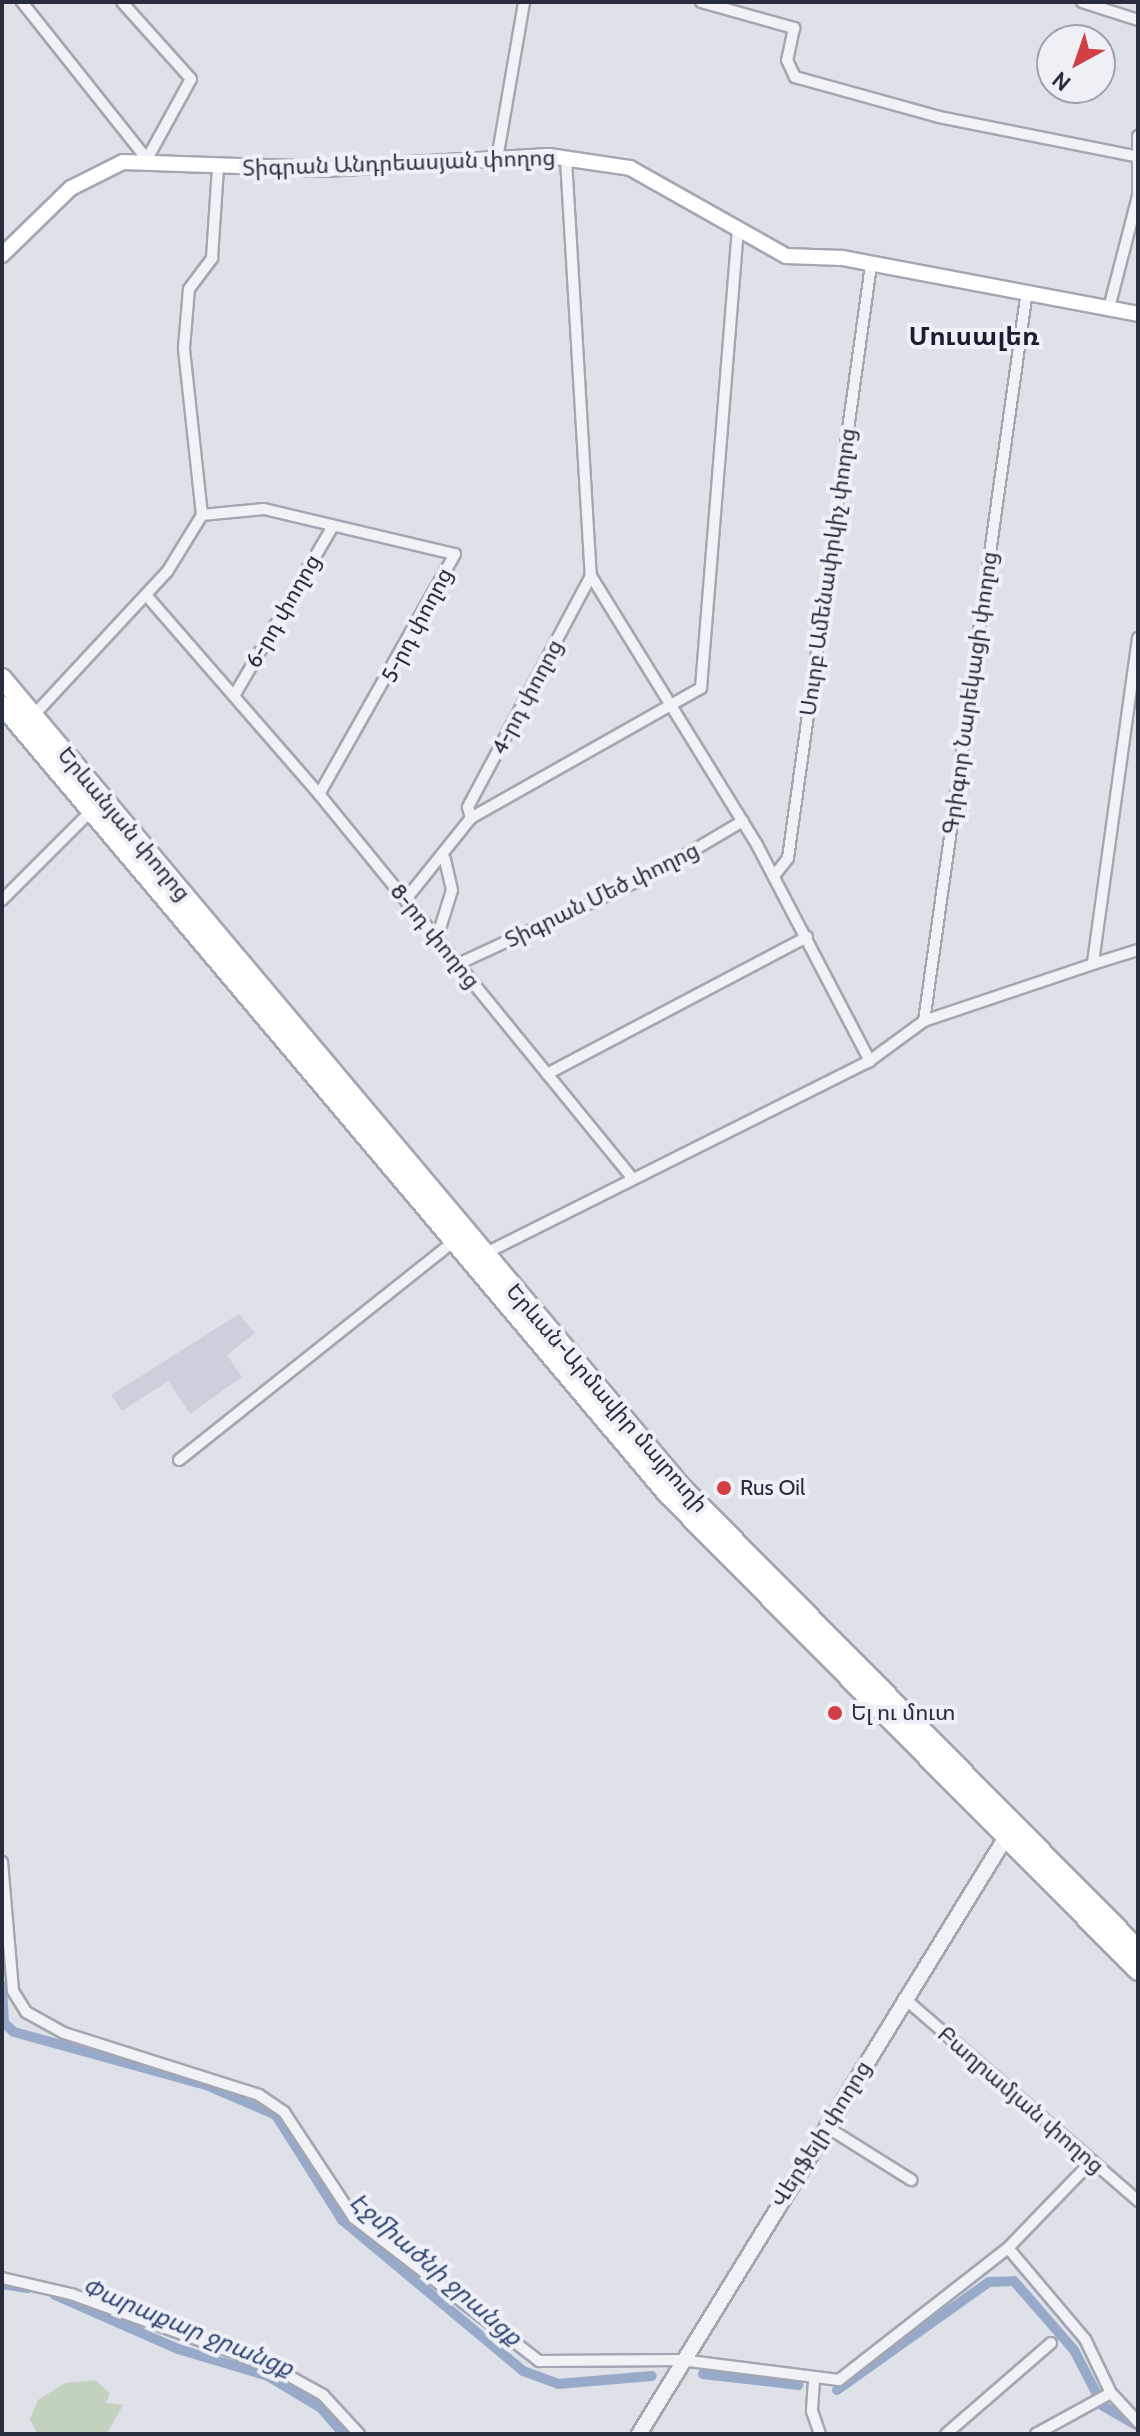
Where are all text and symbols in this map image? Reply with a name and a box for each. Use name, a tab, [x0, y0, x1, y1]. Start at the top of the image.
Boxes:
north arrow	[1036, 24, 1116, 104]
text: N	[1047, 66, 1076, 97]
street label: Տիգրան Անդրեասյան փողոց	[242, 144, 556, 182]
district label: Մուսալեռ	[909, 321, 1039, 353]
street label: Սուրբ Ամենափրկիչ փողոց	[795, 426, 861, 718]
street label: 6-րդ փողոց	[240, 550, 326, 672]
street label: Գրիգոր Նարեկացի փողոց	[937, 550, 1003, 836]
street label: 5-րդ փողոց	[376, 563, 458, 687]
street label: 4-րդ փողոց	[486, 635, 568, 759]
street label: Երևանյան փողոց	[52, 742, 196, 906]
street label: Տիգրան Մեծ փողոց	[501, 837, 703, 953]
street label: 8-րդ փողոց	[385, 878, 485, 994]
street label: Երևան-Արմավիր մայրուղի	[501, 1278, 713, 1518]
place label: Rus Oil	[740, 1475, 805, 1501]
marker: Rus Oil	[715, 1479, 733, 1497]
place label: Ել ու մուտ	[851, 1700, 956, 1726]
marker: Ել ու մուտ	[826, 1704, 844, 1722]
street label: Բաղրամյան փողոց	[933, 2021, 1109, 2179]
street label: Վերֆելի փողոց	[765, 2056, 877, 2212]
water label: Էջմիածնի ջրանցք	[344, 2187, 528, 2351]
water label: Փարաքար ջրանցք	[78, 2271, 298, 2383]

